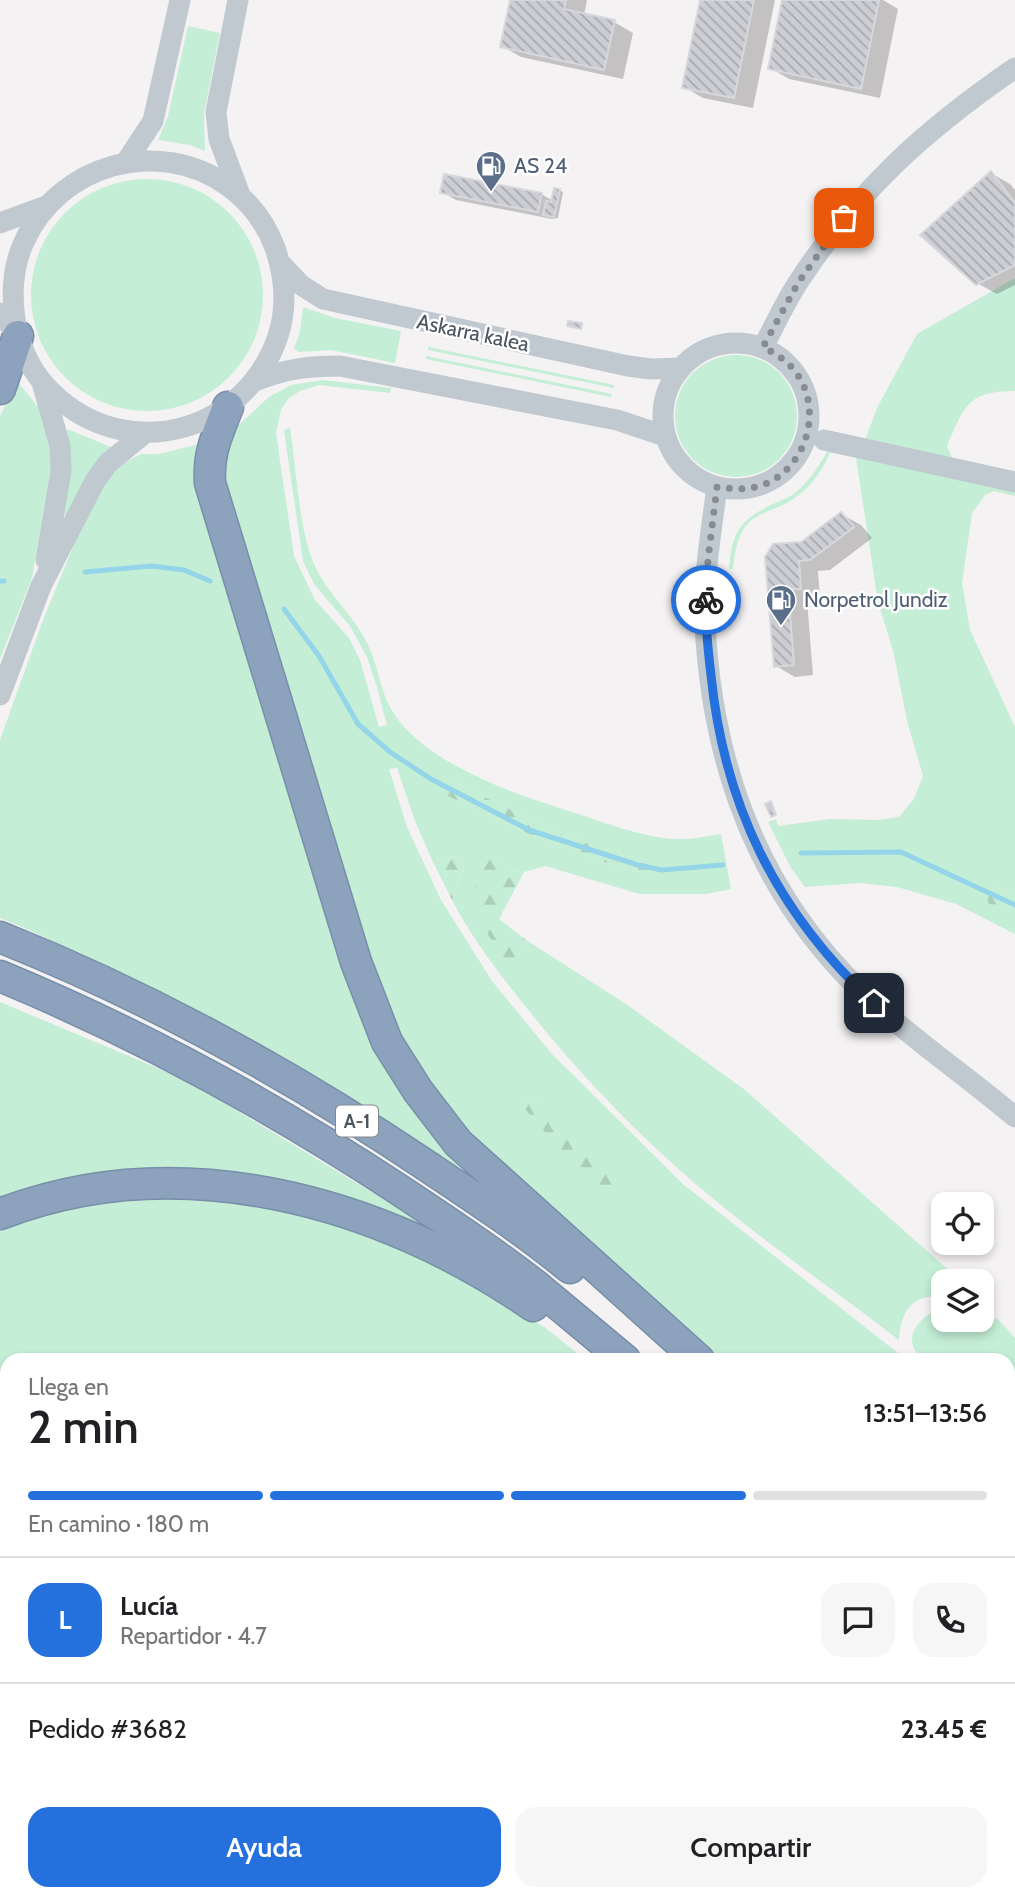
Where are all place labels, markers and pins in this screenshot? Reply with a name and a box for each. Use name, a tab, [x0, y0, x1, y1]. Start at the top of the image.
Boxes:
fuel station icon: AS 24	[474, 149, 508, 193]
place label: AS 24	[514, 153, 567, 178]
pin	[814, 188, 874, 248]
fuel station icon: Norpetrol Jundiz	[764, 583, 798, 627]
place label: Norpetrol Jundiz	[804, 587, 948, 612]
pin	[844, 973, 904, 1033]

